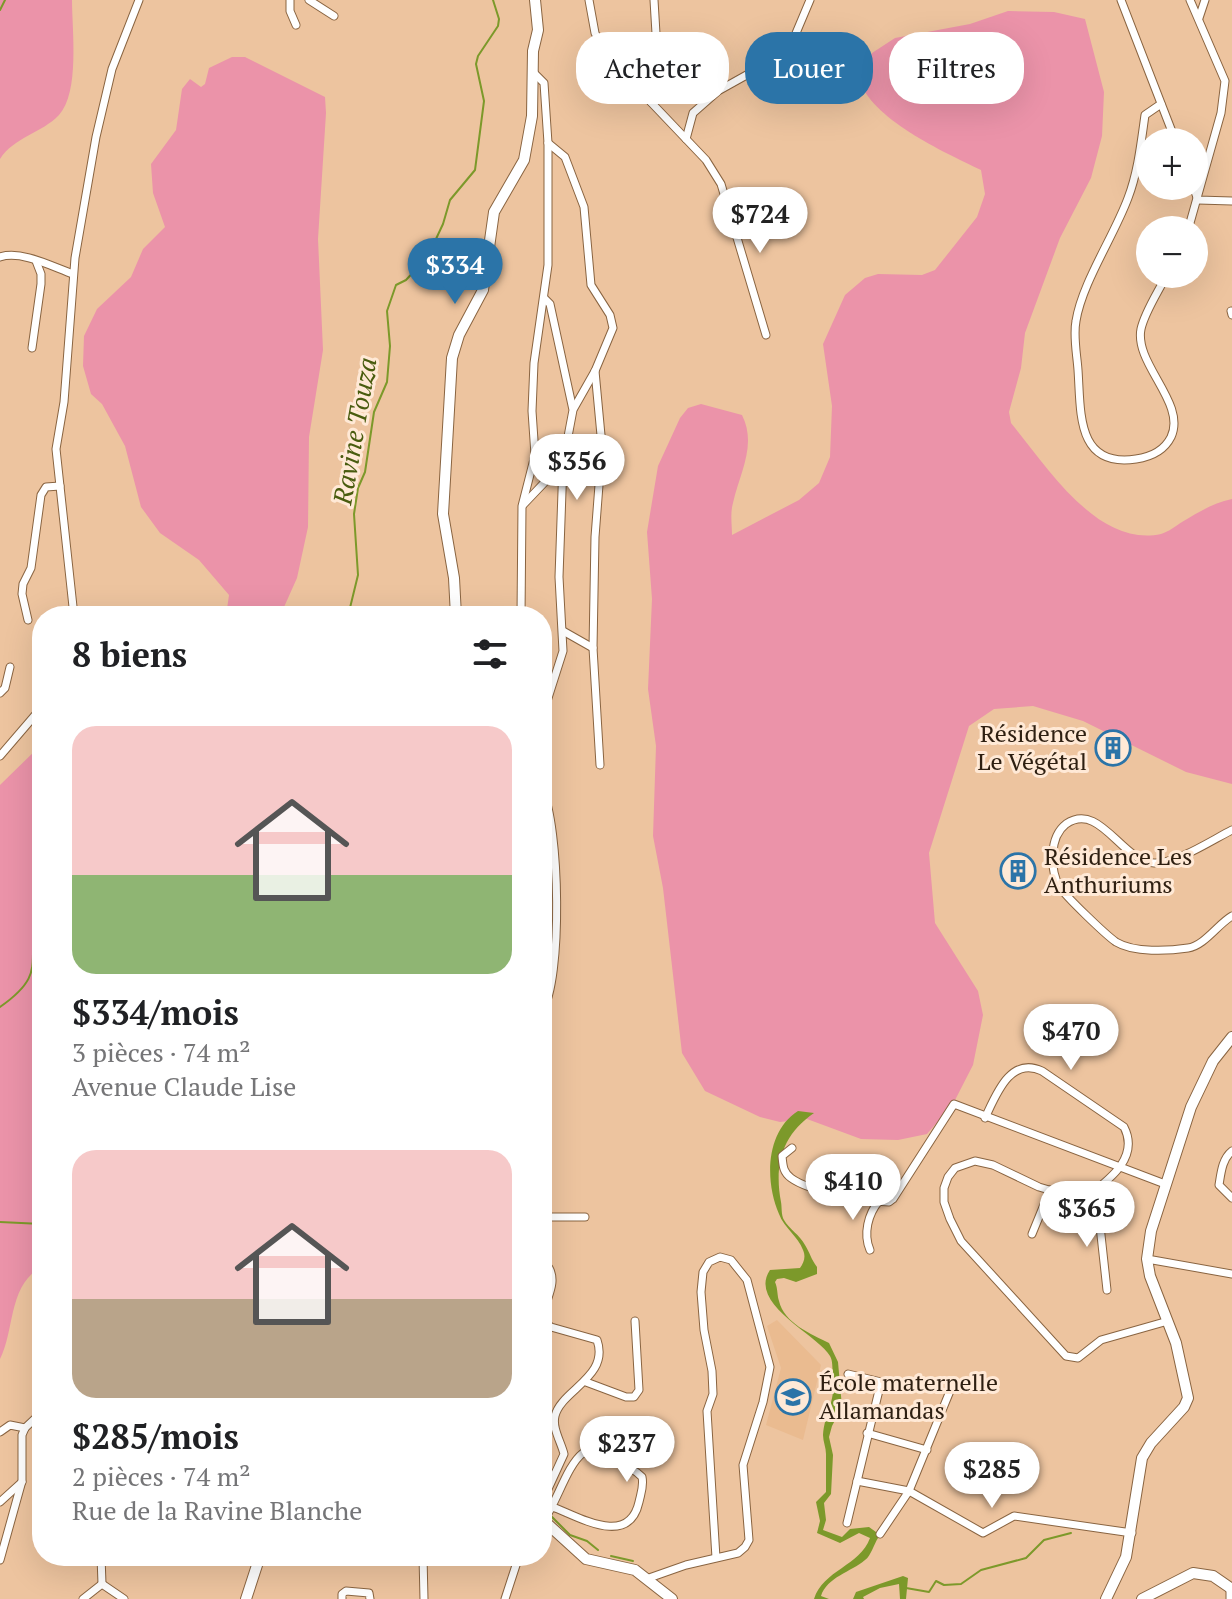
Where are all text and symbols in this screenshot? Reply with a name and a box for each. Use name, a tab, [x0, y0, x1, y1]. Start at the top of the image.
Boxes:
chip: Acheter	[576, 32, 729, 104]
chip: Louer	[745, 32, 873, 104]
chip: Filtres	[889, 32, 1024, 104]
map controls	[1136, 128, 1208, 288]
button: +	[1136, 128, 1208, 200]
pin: $724	[713, 187, 807, 255]
text: $724	[731, 196, 789, 230]
button: −	[1136, 216, 1208, 288]
pin: $334	[408, 238, 502, 306]
text: $334	[426, 247, 484, 281]
water label: Ravine Touza	[324, 355, 384, 508]
pin: $356	[530, 434, 624, 502]
text: $356	[548, 443, 606, 477]
text: 8 biens	[72, 632, 187, 677]
icon: filters	[468, 632, 512, 676]
place label: Résidence Le Végétal	[977, 717, 1087, 777]
building icon: Résidence Le Végétal	[1094, 729, 1132, 767]
icon: home	[220, 778, 364, 922]
place label: Résidence Les Anthuriums	[1044, 840, 1192, 900]
building icon: Résidence Les Anthuriums	[999, 852, 1037, 890]
text: $334/mois	[72, 990, 239, 1035]
pin: $470	[1024, 1004, 1118, 1072]
text: $470	[1042, 1013, 1100, 1047]
text: 3 pièces · 74 m²	[72, 1035, 250, 1069]
text: Avenue Claude Lise	[72, 1069, 296, 1103]
pin: $410	[806, 1154, 900, 1222]
text: $410	[824, 1163, 882, 1197]
pin: $365	[1040, 1181, 1134, 1249]
text: $365	[1058, 1190, 1116, 1224]
icon: home	[220, 1202, 364, 1346]
place label: École maternelle Allamandas	[819, 1366, 998, 1426]
school or university icon: École maternelle Allamandas	[774, 1378, 812, 1416]
text: $285/mois	[72, 1414, 239, 1459]
pin: $237	[580, 1416, 674, 1484]
text: $237	[598, 1425, 656, 1459]
pin: $285	[945, 1442, 1039, 1510]
text: $285	[963, 1451, 1021, 1485]
text: 2 pièces · 74 m²	[72, 1459, 250, 1493]
text: Rue de la Ravine Blanche	[72, 1493, 362, 1527]

